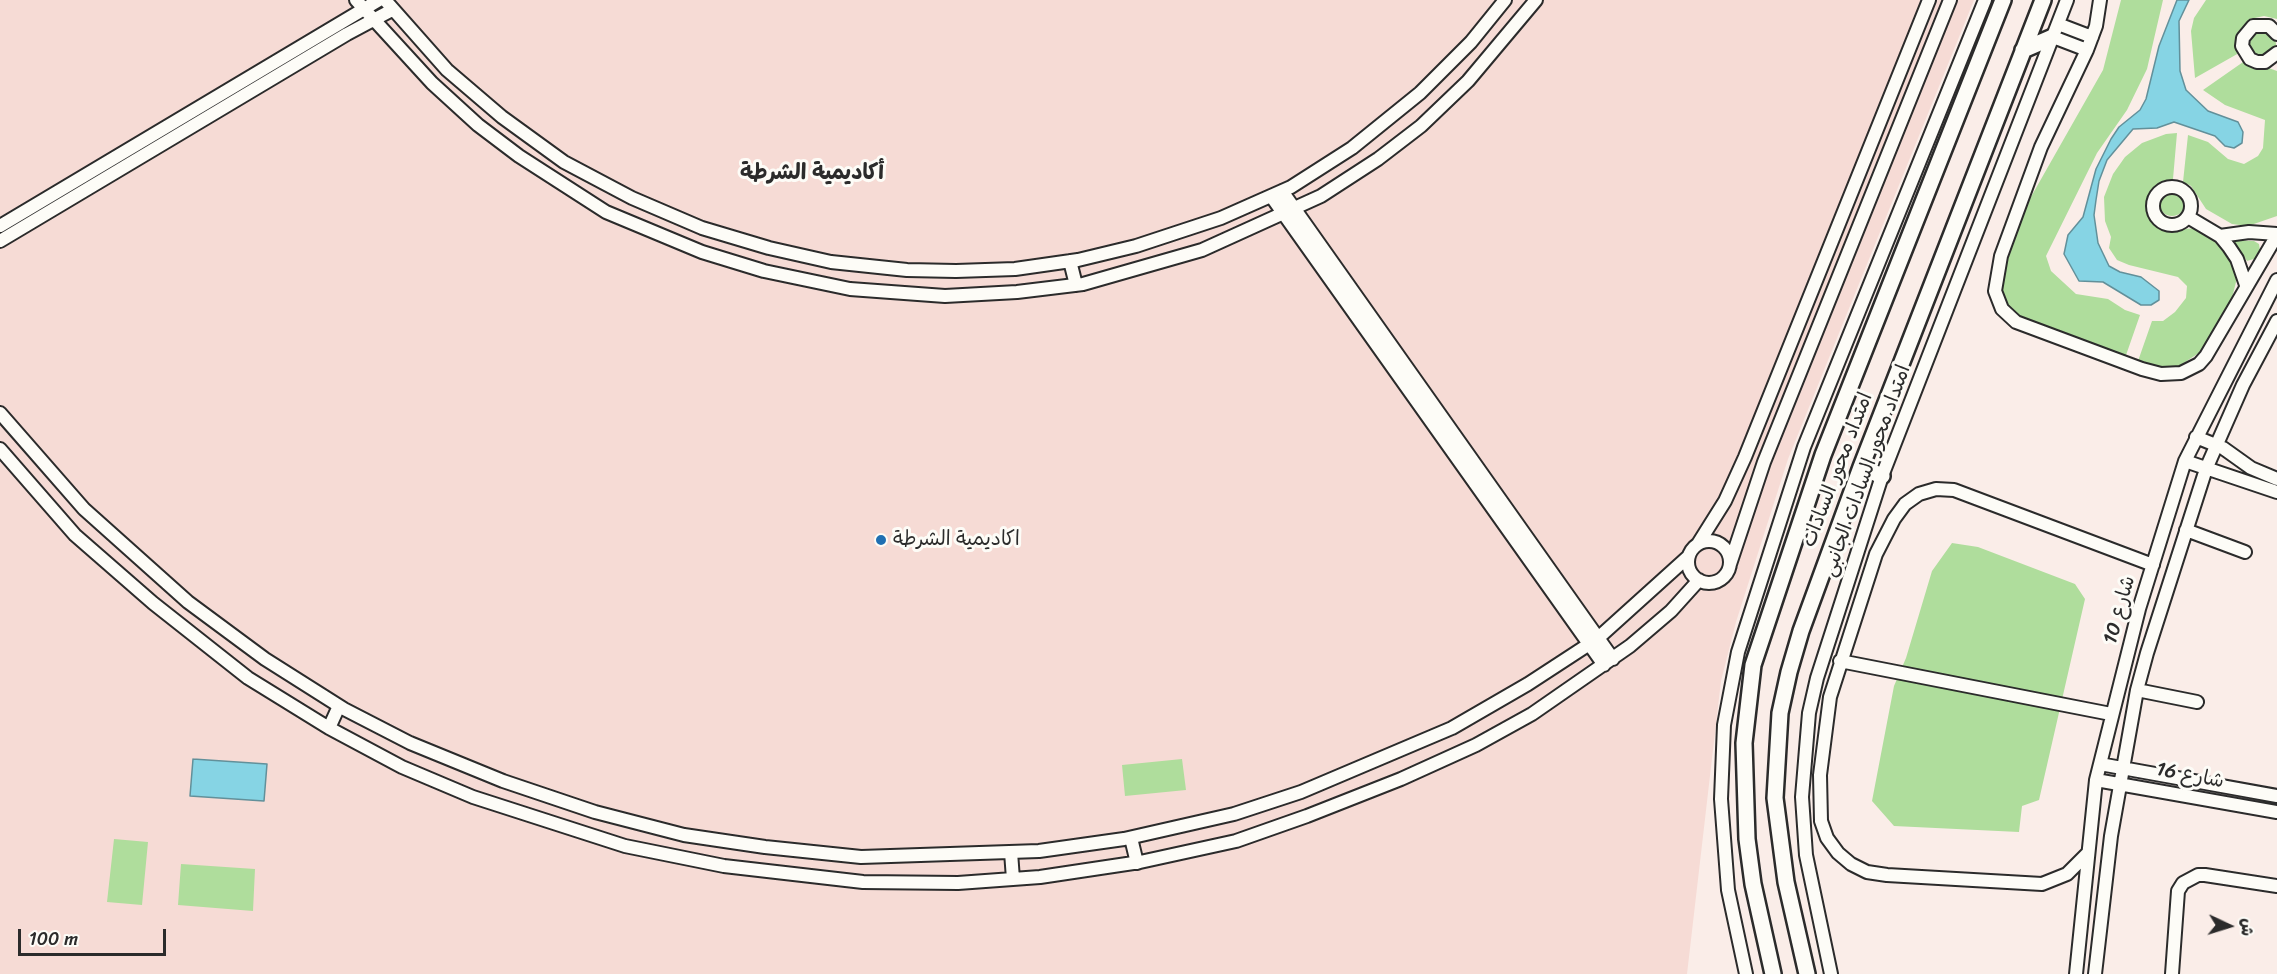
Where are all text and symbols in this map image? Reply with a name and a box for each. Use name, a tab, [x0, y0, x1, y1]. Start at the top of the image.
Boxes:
district label: أكاديمية الشرطة	[740, 160, 884, 186]
street label: امتداد محور السادات الجانبى	[1817, 362, 1917, 580]
street label: امتداد محور السادات	[1797, 389, 1879, 551]
place label: اكاديمية الشرطة	[893, 528, 1020, 552]
marker: اكاديمية الشرطة	[874, 533, 888, 547]
street label: شارع 10	[2099, 573, 2141, 647]
street label: شارع 16	[2154, 758, 2226, 794]
north arrow	[2199, 896, 2259, 956]
scale bar	[21, 917, 170, 955]
text: ش	[2232, 917, 2263, 937]
text: 100 m	[29, 923, 78, 955]

